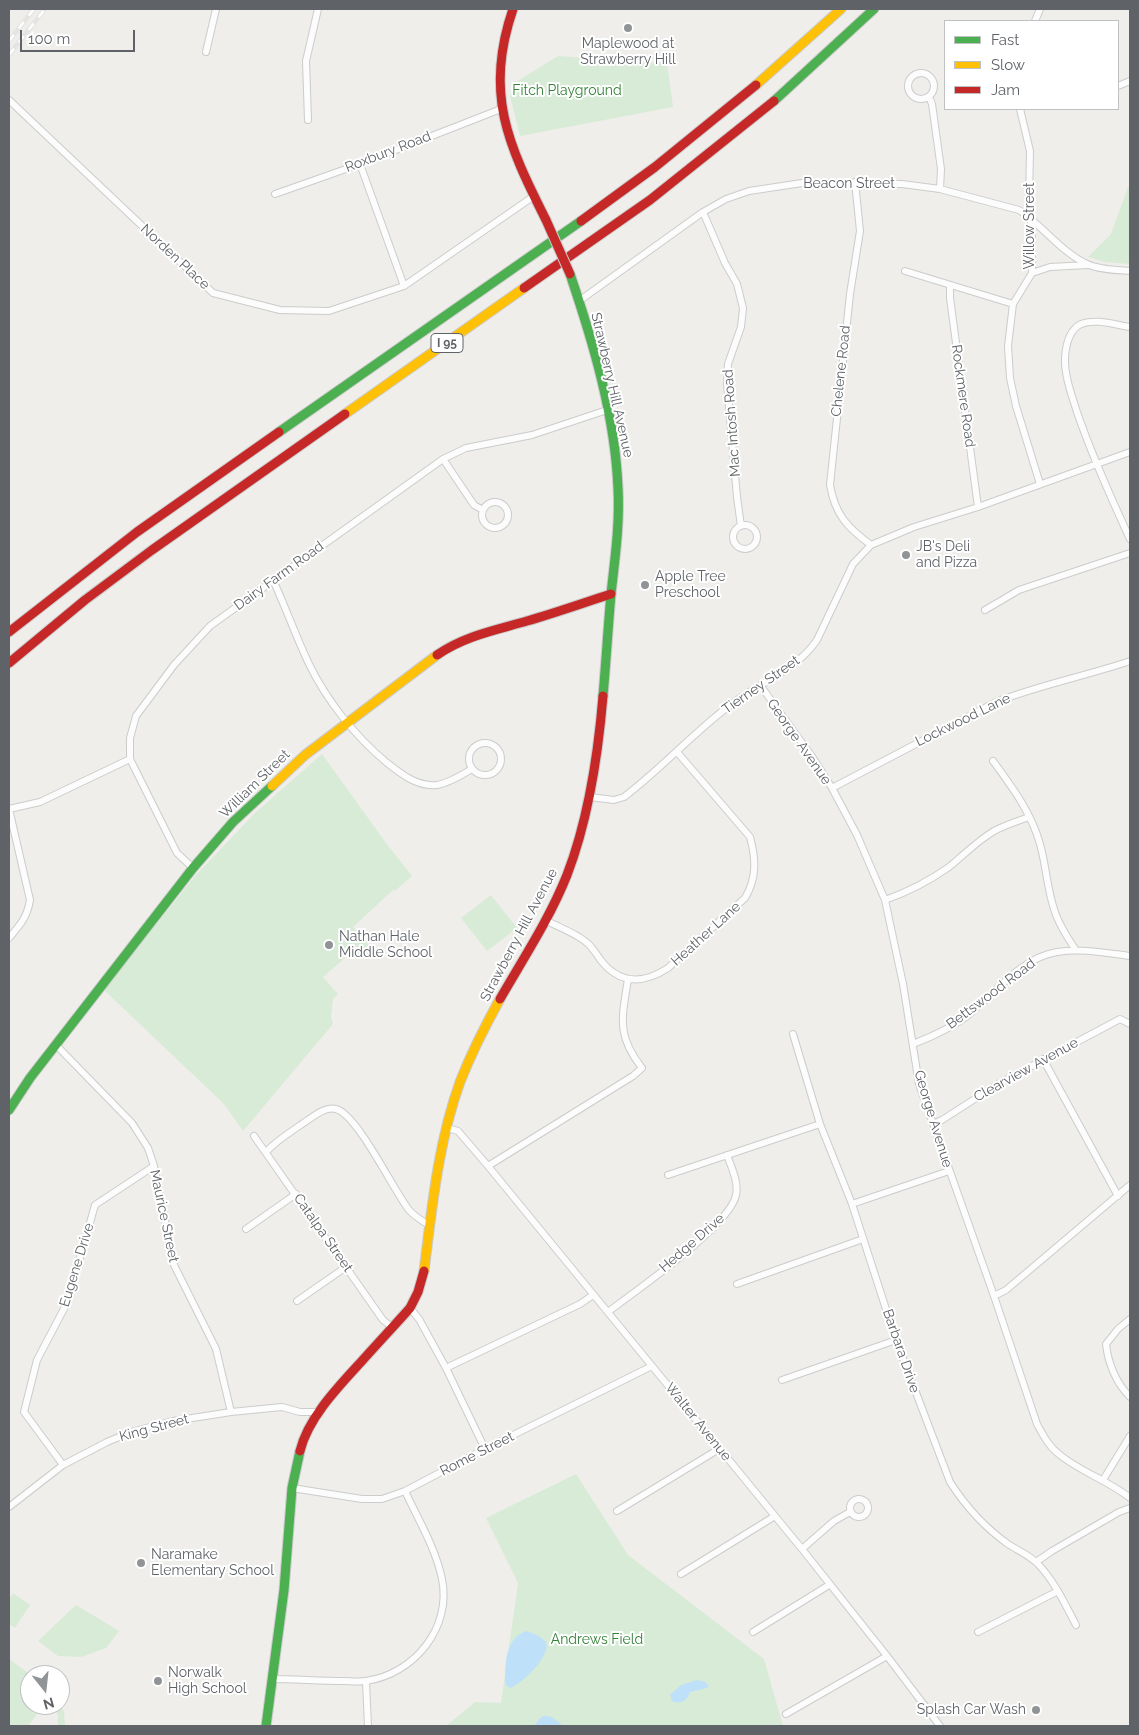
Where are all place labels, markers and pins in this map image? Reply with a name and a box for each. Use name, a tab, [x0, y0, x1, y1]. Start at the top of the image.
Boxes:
marker: Maplewood at Strawberry Hill	[622, 22, 634, 34]
place label: Maplewood at Strawberry Hill	[580, 36, 676, 68]
place label: JB's Deli and Pizza	[916, 539, 977, 572]
marker: JB's Deli and Pizza	[900, 549, 912, 561]
place label: Apple Tree Preschool	[655, 569, 726, 602]
marker: Apple Tree Preschool	[639, 579, 651, 591]
place label: Nathan Hale Middle School	[339, 929, 432, 962]
marker: Nathan Hale Middle School	[323, 939, 335, 951]
place label: Naramake Elementary School	[151, 1547, 274, 1580]
marker: Naramake Elementary School	[135, 1557, 147, 1569]
place label: Norwalk High School	[168, 1665, 247, 1698]
marker: Norwalk High School	[152, 1675, 164, 1687]
place label: Splash Car Wash	[917, 1702, 1026, 1718]
marker: Splash Car Wash	[1030, 1704, 1042, 1716]

